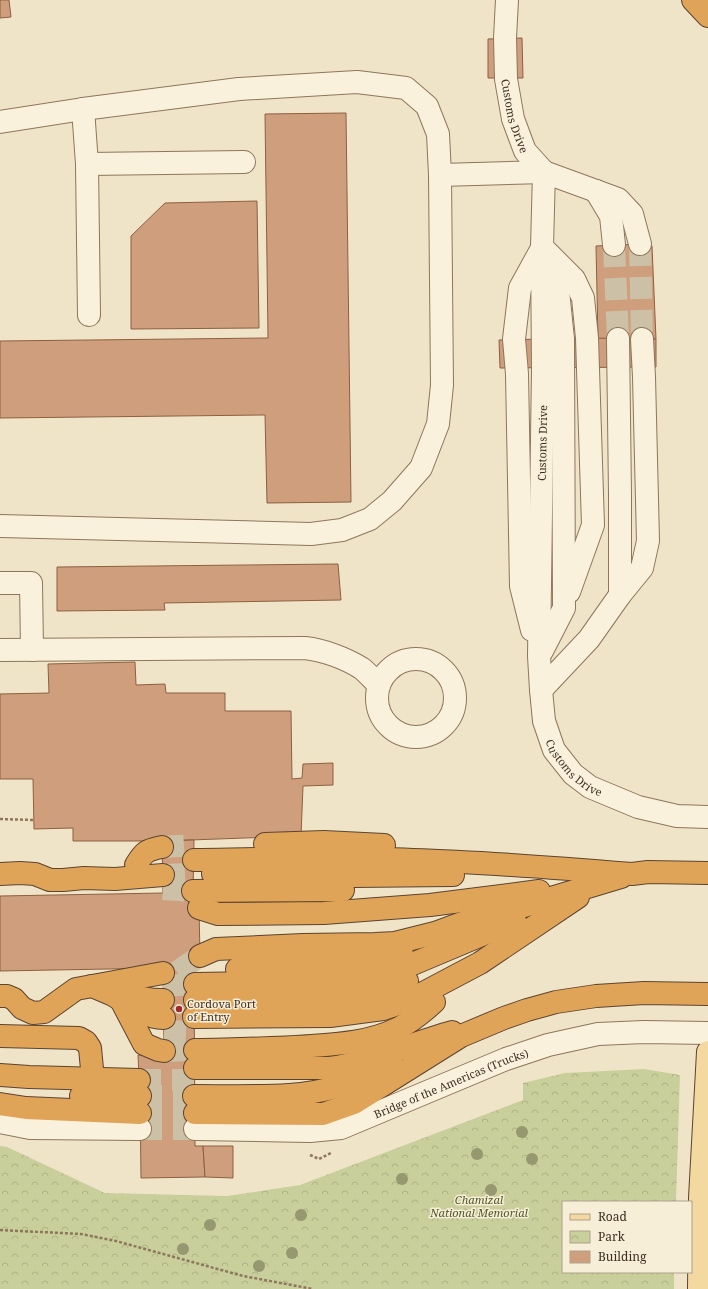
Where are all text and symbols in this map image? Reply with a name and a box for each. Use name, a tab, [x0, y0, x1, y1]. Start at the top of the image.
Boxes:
street label: Customs Drive	[499, 78, 533, 155]
street label: Customs Drive	[534, 405, 550, 481]
street label: Customs Drive	[543, 737, 605, 799]
place label: Cordova Port of Entry	[187, 996, 256, 1024]
marker: Cordova Port of Entry	[174, 1004, 184, 1014]
street label: Bridge of the Americas (Trucks)	[371, 1045, 530, 1121]
park label: Chamizal National Memorial	[429, 1192, 529, 1220]
legend	[562, 1201, 692, 1273]
text: Road	[598, 1208, 628, 1225]
text: Park	[598, 1228, 626, 1245]
text: Building	[598, 1248, 647, 1265]

